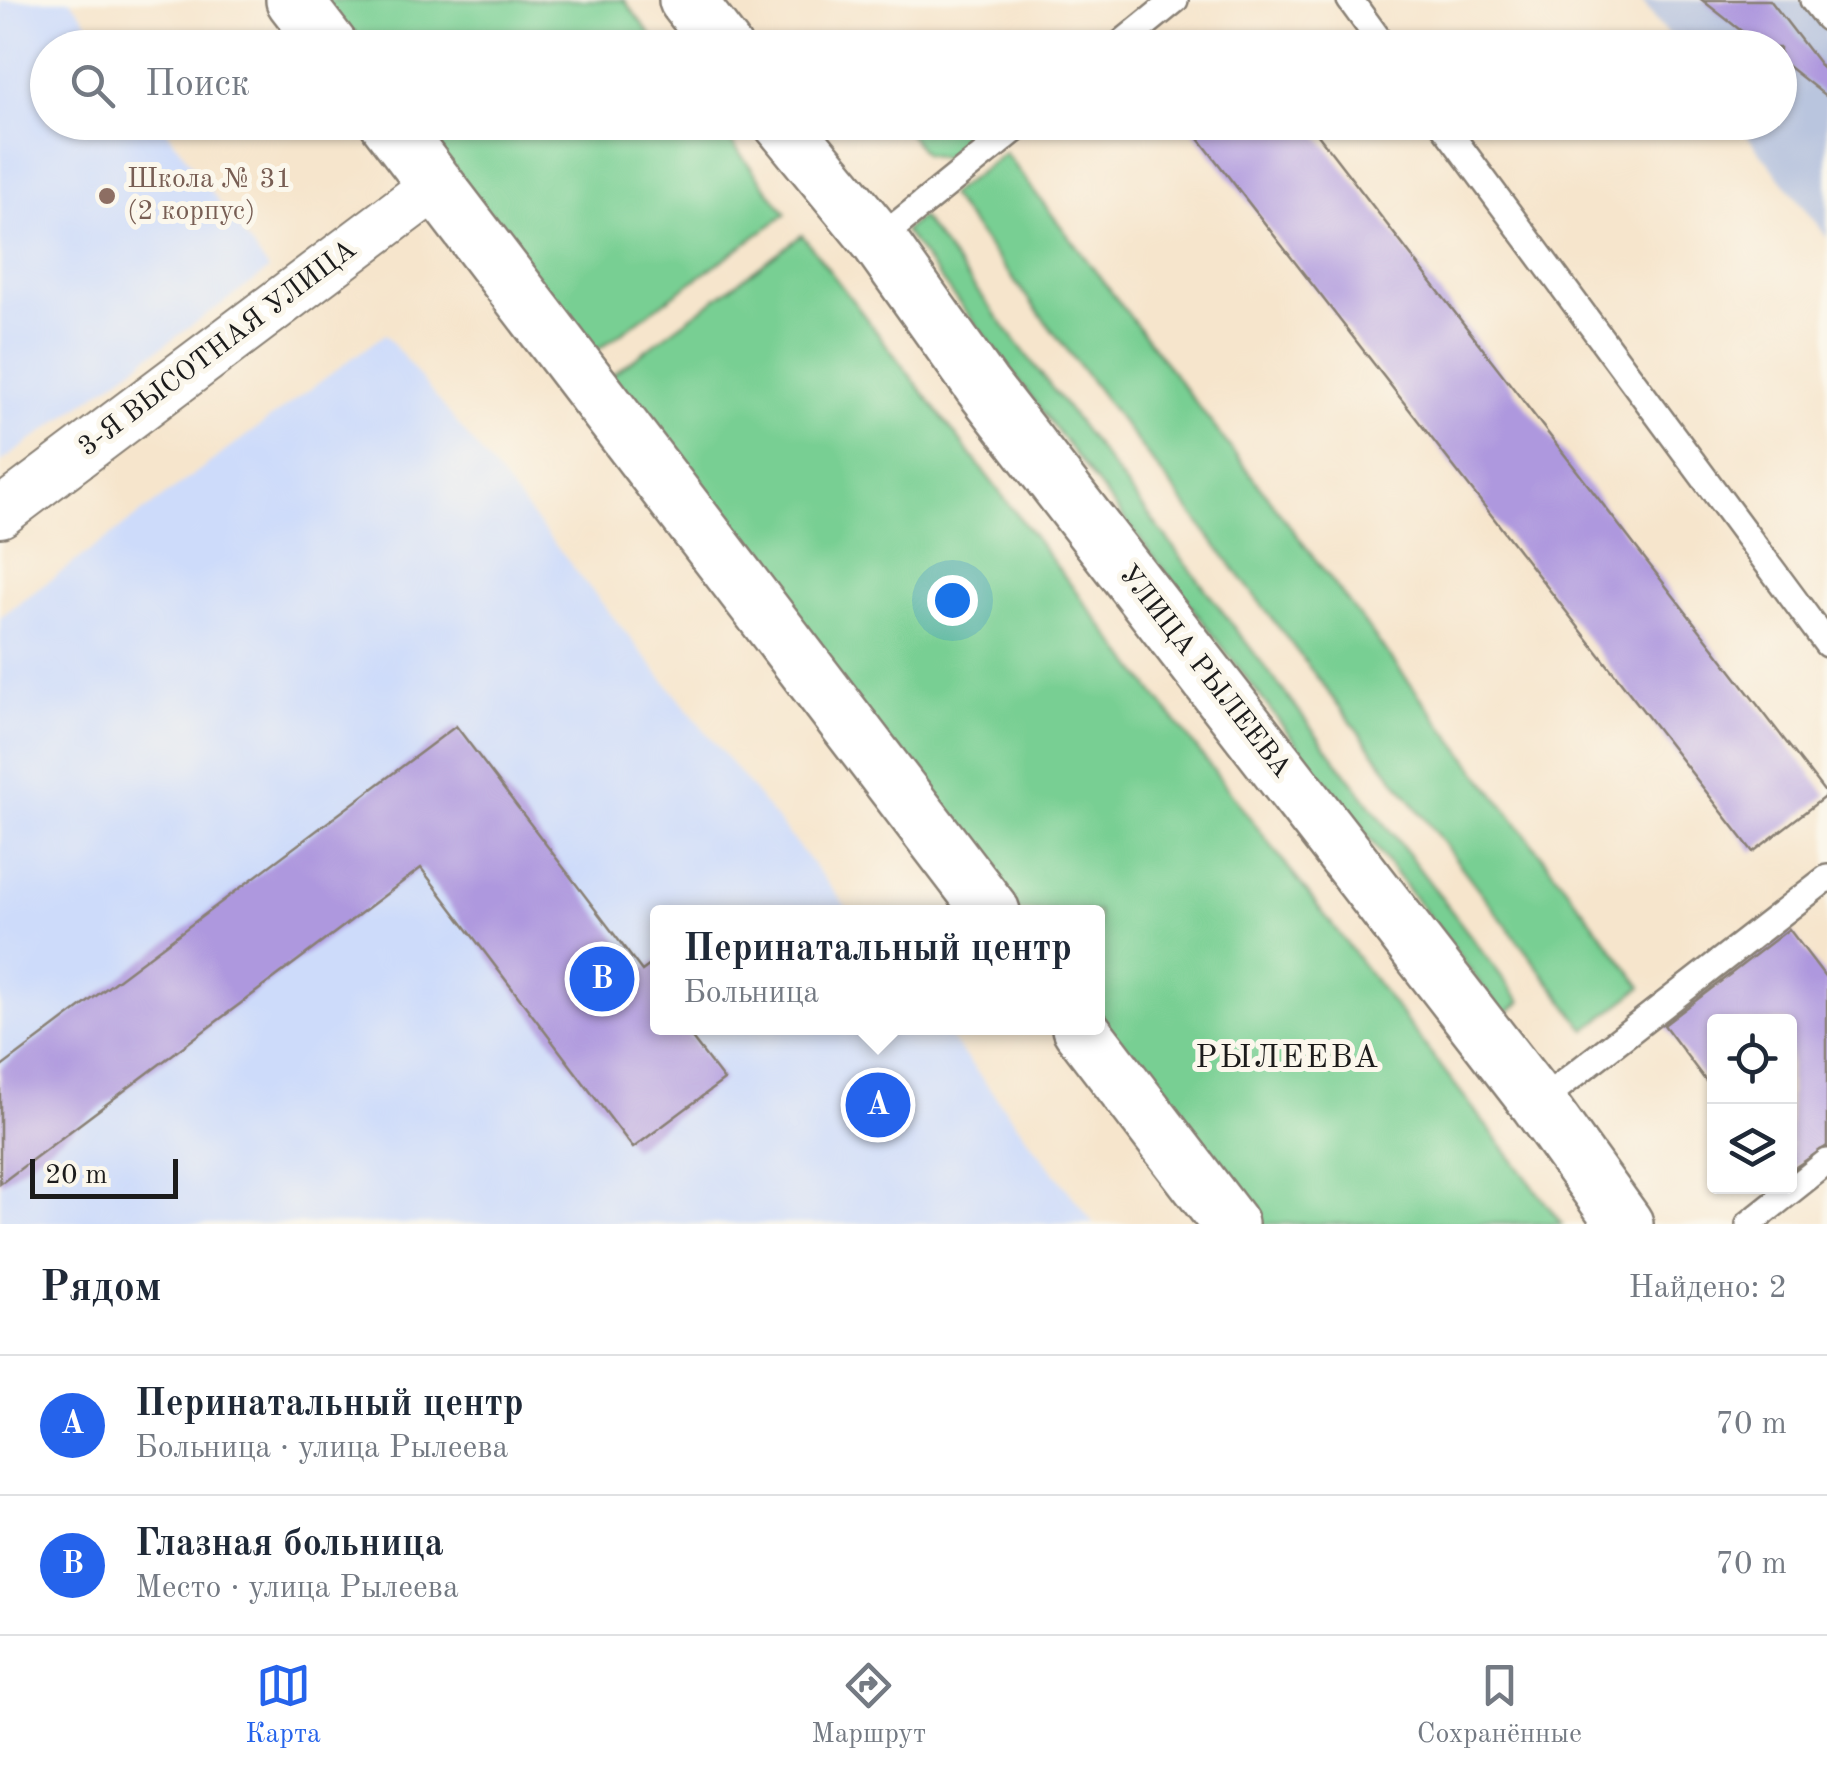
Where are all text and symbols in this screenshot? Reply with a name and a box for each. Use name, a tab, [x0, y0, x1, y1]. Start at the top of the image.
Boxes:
search box	[30, 30, 1797, 140]
icon: search	[65, 58, 120, 113]
text: Поиск	[145, 66, 250, 104]
place label: Школа № 31 (2 корпус)	[127, 166, 292, 226]
marker: Школа № 31 (2 корпус)	[96, 185, 118, 207]
street label: 3-Я ВЫСОТНАЯ УЛИЦА	[74, 236, 362, 462]
street label: УЛИЦА РЫЛЕЕВА	[1113, 561, 1295, 783]
your location	[927, 575, 978, 626]
popup	[650, 905, 1105, 1035]
text: Перинатальный центр	[683, 931, 1072, 969]
pin: B	[570, 942, 634, 1016]
text: Больница	[683, 978, 819, 1010]
map controls	[1707, 1014, 1797, 1194]
button: locate	[1707, 1014, 1797, 1104]
district label: РЫЛЕЕВА	[1195, 1043, 1381, 1075]
pin: A	[846, 1068, 910, 1142]
button: layers	[1707, 1104, 1797, 1194]
scale bar	[30, 1154, 178, 1198]
text: 20 m	[45, 1162, 108, 1190]
text: Рядом	[40, 1268, 162, 1310]
text: Найдено: 2	[1628, 1273, 1787, 1305]
text: Перинатальный центр	[135, 1386, 524, 1424]
text: A	[60, 1409, 85, 1441]
text: 70 m	[1716, 1409, 1787, 1441]
text: Больница · улица Рылеева	[135, 1433, 508, 1465]
text: Глазная больница	[135, 1526, 444, 1564]
text: B	[61, 1549, 84, 1581]
text: 70 m	[1716, 1549, 1787, 1581]
text: Место · улица Рылеева	[135, 1573, 459, 1605]
tab: Карта	[245, 1658, 321, 1753]
tab: Маршрут	[811, 1658, 926, 1753]
tab: Сохранённые	[1417, 1658, 1582, 1753]

